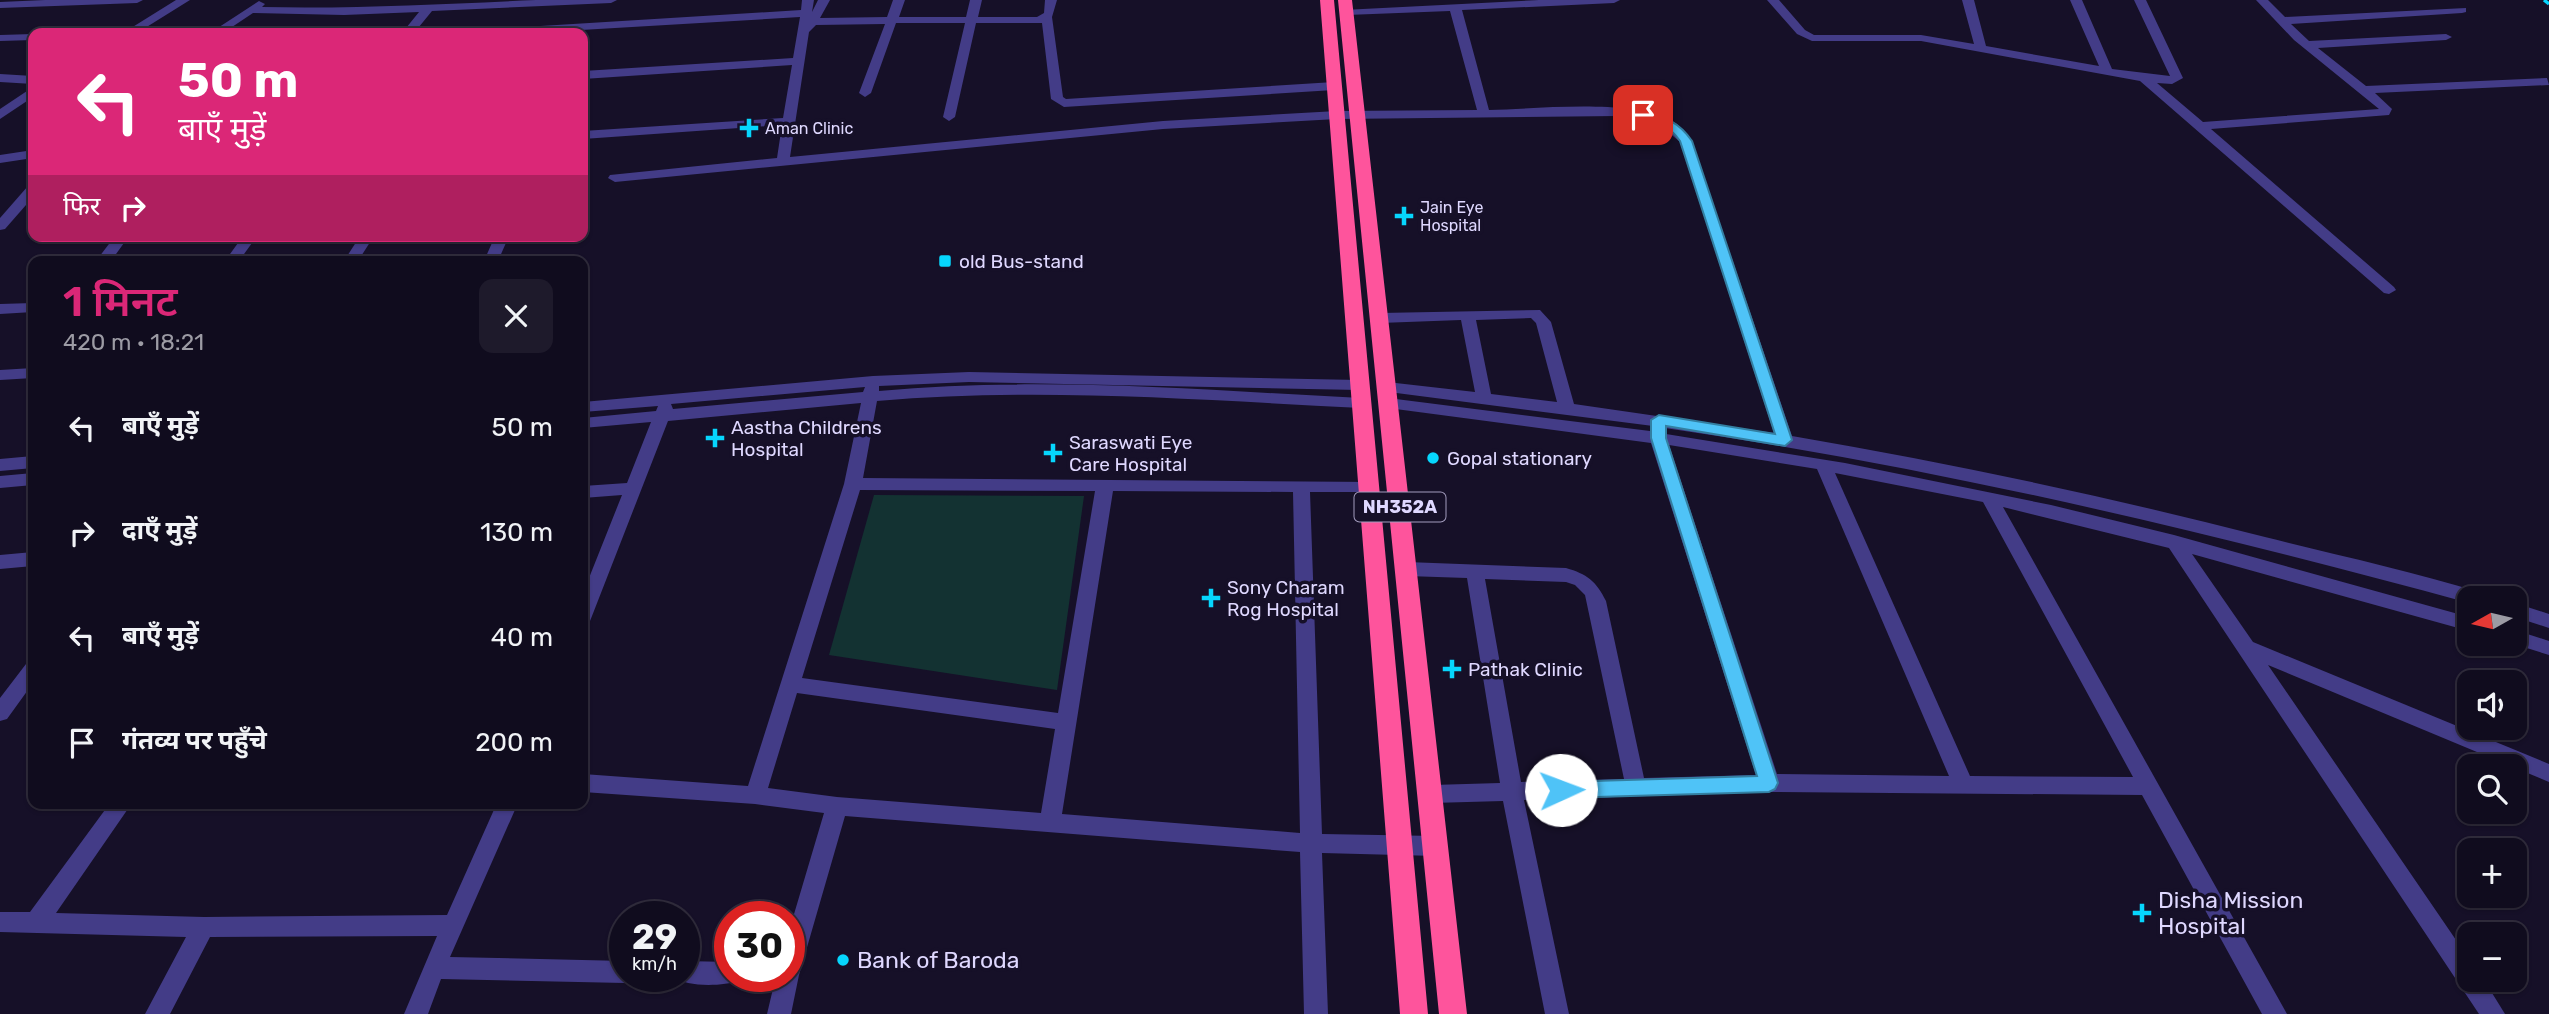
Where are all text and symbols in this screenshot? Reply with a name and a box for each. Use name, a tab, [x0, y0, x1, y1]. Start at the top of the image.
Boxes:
text: 50 m	[178, 51, 298, 109]
icon: left	[63, 56, 154, 147]
pin	[1613, 85, 1673, 145]
icon: arrive	[1624, 96, 1662, 134]
text: बाएँ मुड़ें	[178, 110, 266, 148]
marker: Aman Clinic	[739, 118, 759, 138]
place label: Aman Clinic	[765, 119, 853, 138]
icon: right	[114, 189, 152, 227]
text: फिर	[63, 191, 100, 222]
place label: Jain Eye Hospital	[1420, 198, 1483, 235]
marker: Jain Eye Hospital	[1394, 206, 1414, 226]
place label: old Bus-stand	[959, 250, 1084, 273]
marker: old Bus-stand	[937, 253, 953, 269]
text: 1 मिनट	[63, 277, 178, 327]
button: close	[479, 279, 553, 353]
text: 420 m · 18:21	[63, 328, 204, 356]
icon: left	[63, 409, 101, 447]
text: बाएँ मुड़ें	[122, 410, 199, 441]
text: 50 m	[492, 412, 553, 443]
place label: Aastha Childrens Hospital	[731, 416, 882, 461]
marker: Aastha Childrens Hospital	[705, 428, 725, 448]
place label: Saraswati Eye Care Hospital	[1069, 431, 1192, 476]
marker: Saraswati Eye Care Hospital	[1043, 443, 1063, 463]
place label: Gopal stationary	[1447, 447, 1592, 470]
marker: Gopal stationary	[1425, 450, 1441, 466]
road number: NH352A	[1354, 492, 1446, 522]
icon: right	[63, 514, 101, 552]
text: दाएँ मुड़ें	[122, 515, 197, 546]
text: 130 m	[480, 517, 553, 548]
place label: Sony Charam Rog Hospital	[1227, 576, 1345, 621]
north arrow	[2457, 586, 2527, 656]
map controls	[2457, 586, 2527, 992]
marker: Sony Charam Rog Hospital	[1201, 588, 1221, 608]
icon: left	[63, 619, 101, 657]
text: बाएँ मुड़ें	[122, 620, 199, 651]
text: 40 m	[491, 622, 553, 653]
place label: Pathak Clinic	[1468, 658, 1583, 681]
marker: Pathak Clinic	[1442, 659, 1462, 679]
button: sound	[2457, 670, 2527, 740]
icon: arrive	[63, 724, 101, 762]
text: गंतव्य पर पहुँचे	[122, 725, 267, 756]
text: 200 m	[475, 727, 553, 758]
position arrow	[1524, 753, 1598, 827]
button: search	[2457, 754, 2527, 824]
button: +	[2457, 838, 2527, 908]
place label: Disha Mission Hospital	[2158, 886, 2303, 940]
speed limit sign: 30	[714, 901, 805, 992]
marker: Disha Mission Hospital	[2132, 903, 2152, 923]
text: 29	[632, 916, 677, 958]
button: −	[2457, 922, 2527, 992]
place label: Bank of Baroda	[857, 946, 1019, 974]
marker: Bank of Baroda	[835, 952, 851, 968]
text: km/h	[632, 953, 677, 975]

